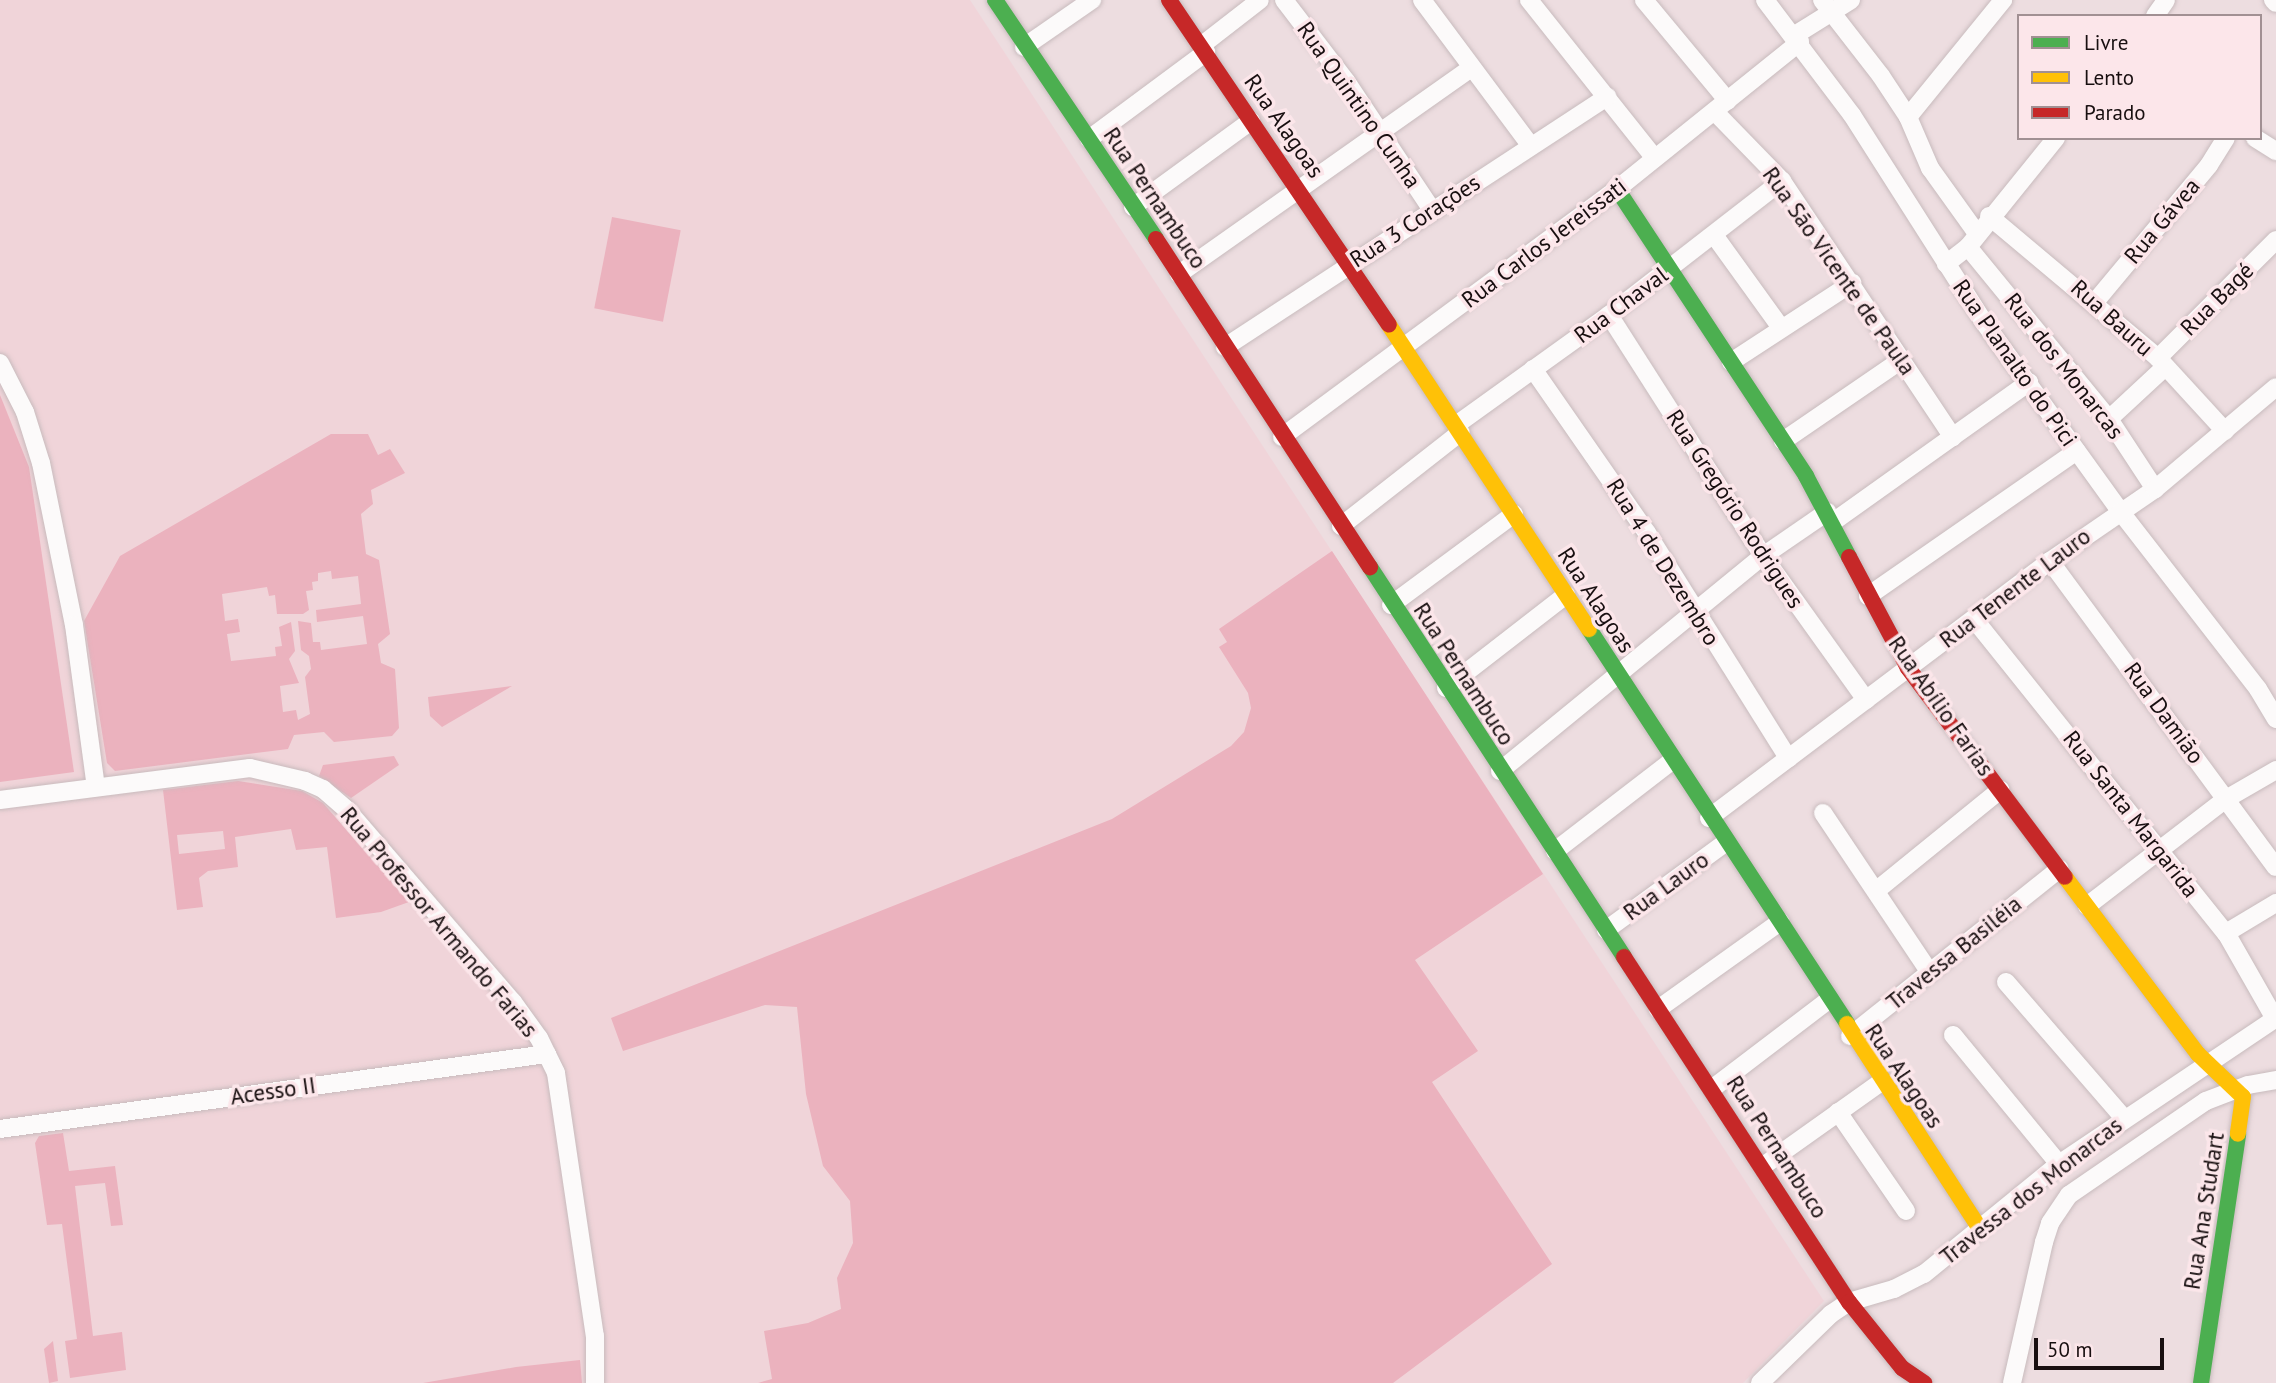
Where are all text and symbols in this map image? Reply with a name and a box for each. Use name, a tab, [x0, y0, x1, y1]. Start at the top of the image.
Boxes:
legend	[2017, 14, 2262, 140]
street label: Rua Quintino Cunha	[1291, 16, 1427, 194]
text: Livre	[2084, 29, 2128, 56]
text: Lento	[2084, 64, 2134, 91]
street label: Rua Alagoas	[1238, 69, 1330, 183]
text: Parado	[2084, 99, 2146, 126]
street label: Rua Pernambuco	[1098, 122, 1212, 274]
street label: Rua São Vicente de Paula	[1756, 161, 1922, 381]
street label: Rua 3 Corações	[1345, 169, 1485, 273]
street label: Rua Carlos Jereissati	[1456, 172, 1632, 314]
street label: Rua Gávea	[2118, 173, 2206, 269]
street label: Rua Bagé	[2175, 257, 2259, 341]
street label: Rua Chaval	[1569, 261, 1673, 349]
street label: Rua Planalto do Pici	[1947, 274, 2083, 452]
street label: Rua Bauru	[2065, 274, 2159, 362]
street label: Rua dos Monarcas	[1998, 287, 2130, 445]
street label: Rua Gregório Rodrigues	[1660, 405, 1810, 613]
street label: Rua 4 de Dezembro	[1601, 473, 1725, 651]
street label: Rua Tenente Lauro	[1934, 522, 2096, 654]
street label: Rua Alagoas	[1552, 542, 1640, 658]
street label: Rua Pernambuco	[1408, 597, 1520, 751]
street label: Rua Abílio Farias	[1882, 630, 2000, 782]
street label: Rua Damião	[2118, 657, 2210, 769]
street label: Rua Santa Margarida	[2057, 725, 2205, 903]
street label: Rua Professor Armando Farias	[334, 801, 544, 1043]
street label: Rua Lauro	[1618, 846, 1714, 926]
street label: Travessa Basiléia	[1881, 890, 2027, 1016]
street label: Rua Alagoas	[1859, 1018, 1949, 1134]
street label: Rua Pernambuco	[1721, 1070, 1833, 1224]
street label: Acesso II	[229, 1071, 317, 1111]
street label: Travessa dos Monarcas	[1935, 1111, 2127, 1271]
street label: Rua Ana Studart	[2178, 1130, 2230, 1292]
scale bar	[2038, 1324, 2168, 1368]
text: 50 m	[2047, 1336, 2093, 1363]

